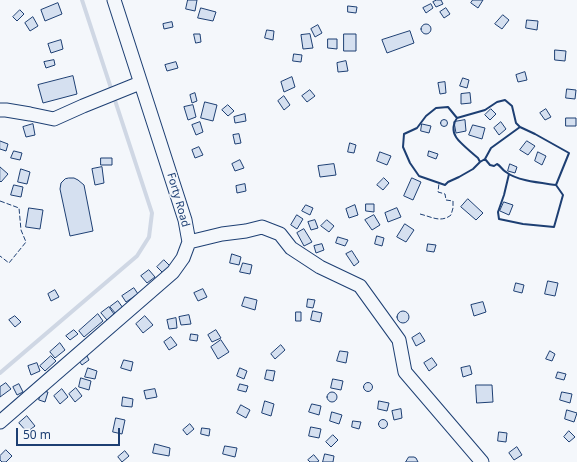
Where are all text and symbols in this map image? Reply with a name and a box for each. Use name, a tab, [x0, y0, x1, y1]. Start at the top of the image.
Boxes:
street label: Forty Road	[164, 171, 192, 229]
scale bar	[18, 420, 122, 446]
text: 50 m	[23, 426, 51, 443]

